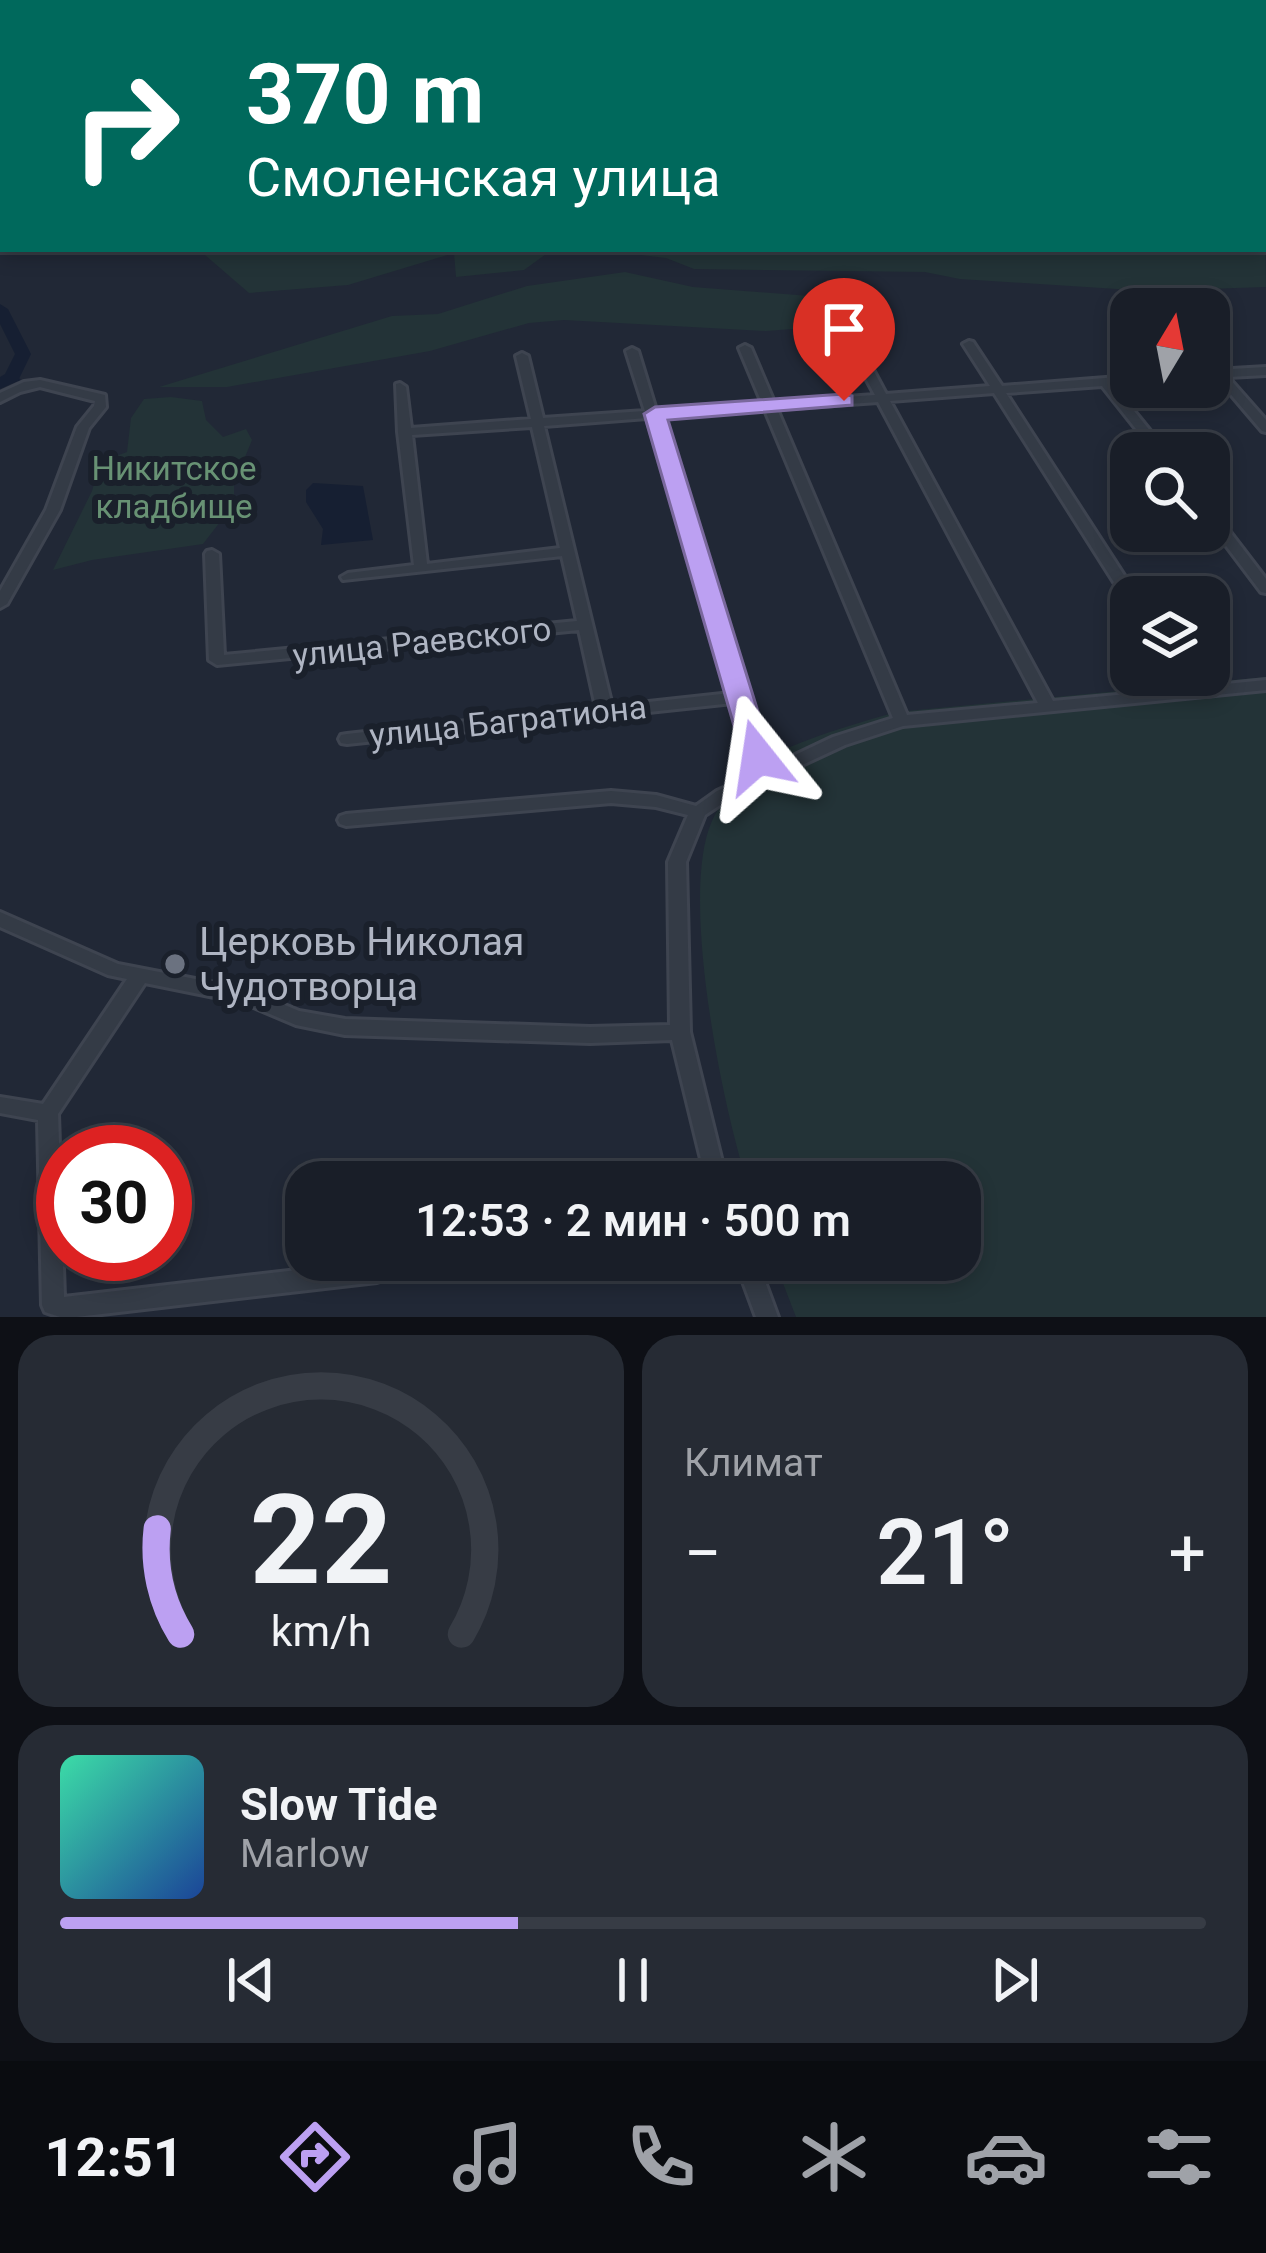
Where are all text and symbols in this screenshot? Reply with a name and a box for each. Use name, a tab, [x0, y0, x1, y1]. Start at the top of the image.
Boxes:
text: 370 m	[246, 45, 484, 144]
icon: right	[48, 48, 204, 204]
text: Смоленская улица	[246, 146, 721, 209]
pin	[793, 278, 895, 401]
north arrow	[1110, 288, 1230, 408]
map controls	[1110, 288, 1230, 696]
icon: arrive	[811, 296, 877, 362]
button: search	[1110, 432, 1230, 552]
park label: Никитское кладбище	[91, 449, 257, 526]
button: layers	[1110, 576, 1230, 696]
street label: улица Раевского	[291, 609, 553, 675]
street label: улица Багратиона	[368, 687, 648, 755]
position arrow	[695, 694, 821, 820]
place label: Церковь Николая Чудотворца	[199, 919, 524, 1010]
marker: Церковь Николая Чудотворца	[162, 951, 188, 977]
speed limit sign: 30	[36, 1125, 192, 1281]
text: 12:53 · 2 мин · 500 m	[415, 1194, 851, 1247]
text: Климат	[684, 1440, 823, 1486]
text: 22	[249, 1467, 393, 1613]
text: 21°	[876, 1501, 1014, 1606]
text: −	[684, 1515, 722, 1592]
text: +	[1169, 1515, 1206, 1592]
text: km/h	[271, 1606, 371, 1656]
text: Slow Tide	[240, 1778, 438, 1831]
text: Marlow	[240, 1831, 370, 1877]
icon: previous	[218, 1947, 284, 2013]
icon: pause	[600, 1947, 666, 2013]
icon: next	[982, 1947, 1048, 2013]
icon: directions	[273, 2115, 357, 2199]
icon: music	[446, 2115, 530, 2199]
icon: phone	[619, 2115, 703, 2199]
icon: climate	[792, 2115, 876, 2199]
icon: car	[964, 2115, 1048, 2199]
icon: filters	[1137, 2115, 1221, 2199]
text: 12:51	[44, 2126, 184, 2189]

